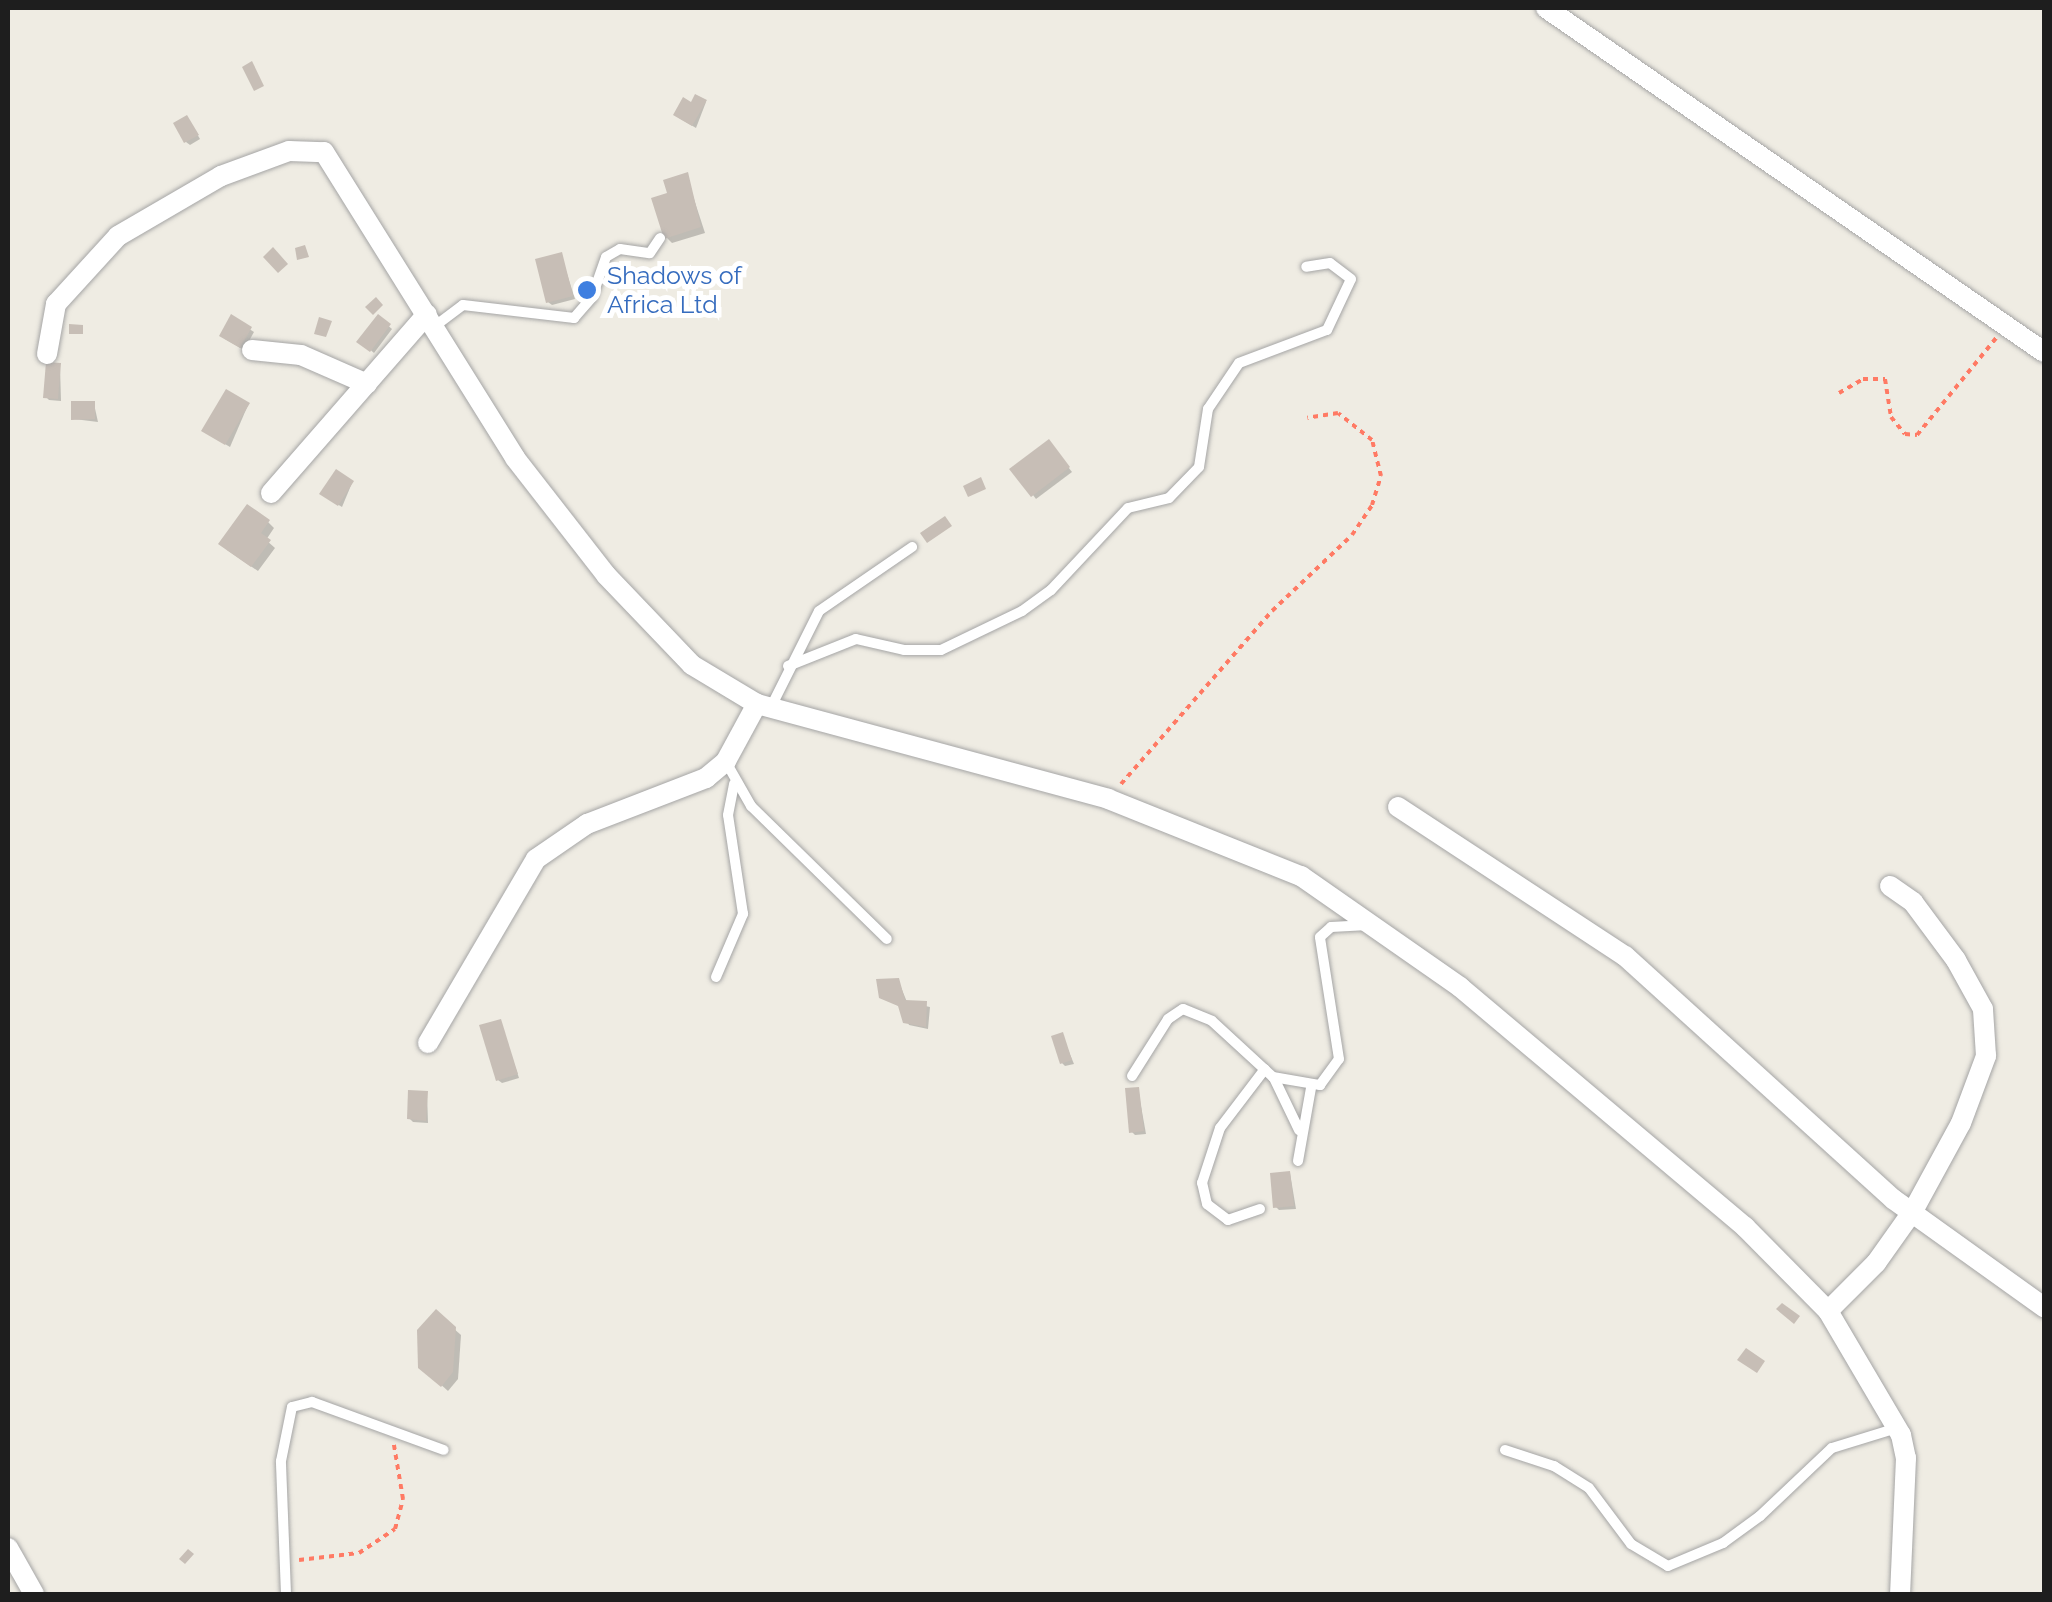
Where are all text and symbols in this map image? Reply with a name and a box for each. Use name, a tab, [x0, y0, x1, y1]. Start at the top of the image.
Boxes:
place label: Shadows of Africa Ltd	[607, 261, 742, 320]
marker: Shadows of Africa Ltd	[576, 279, 598, 301]

